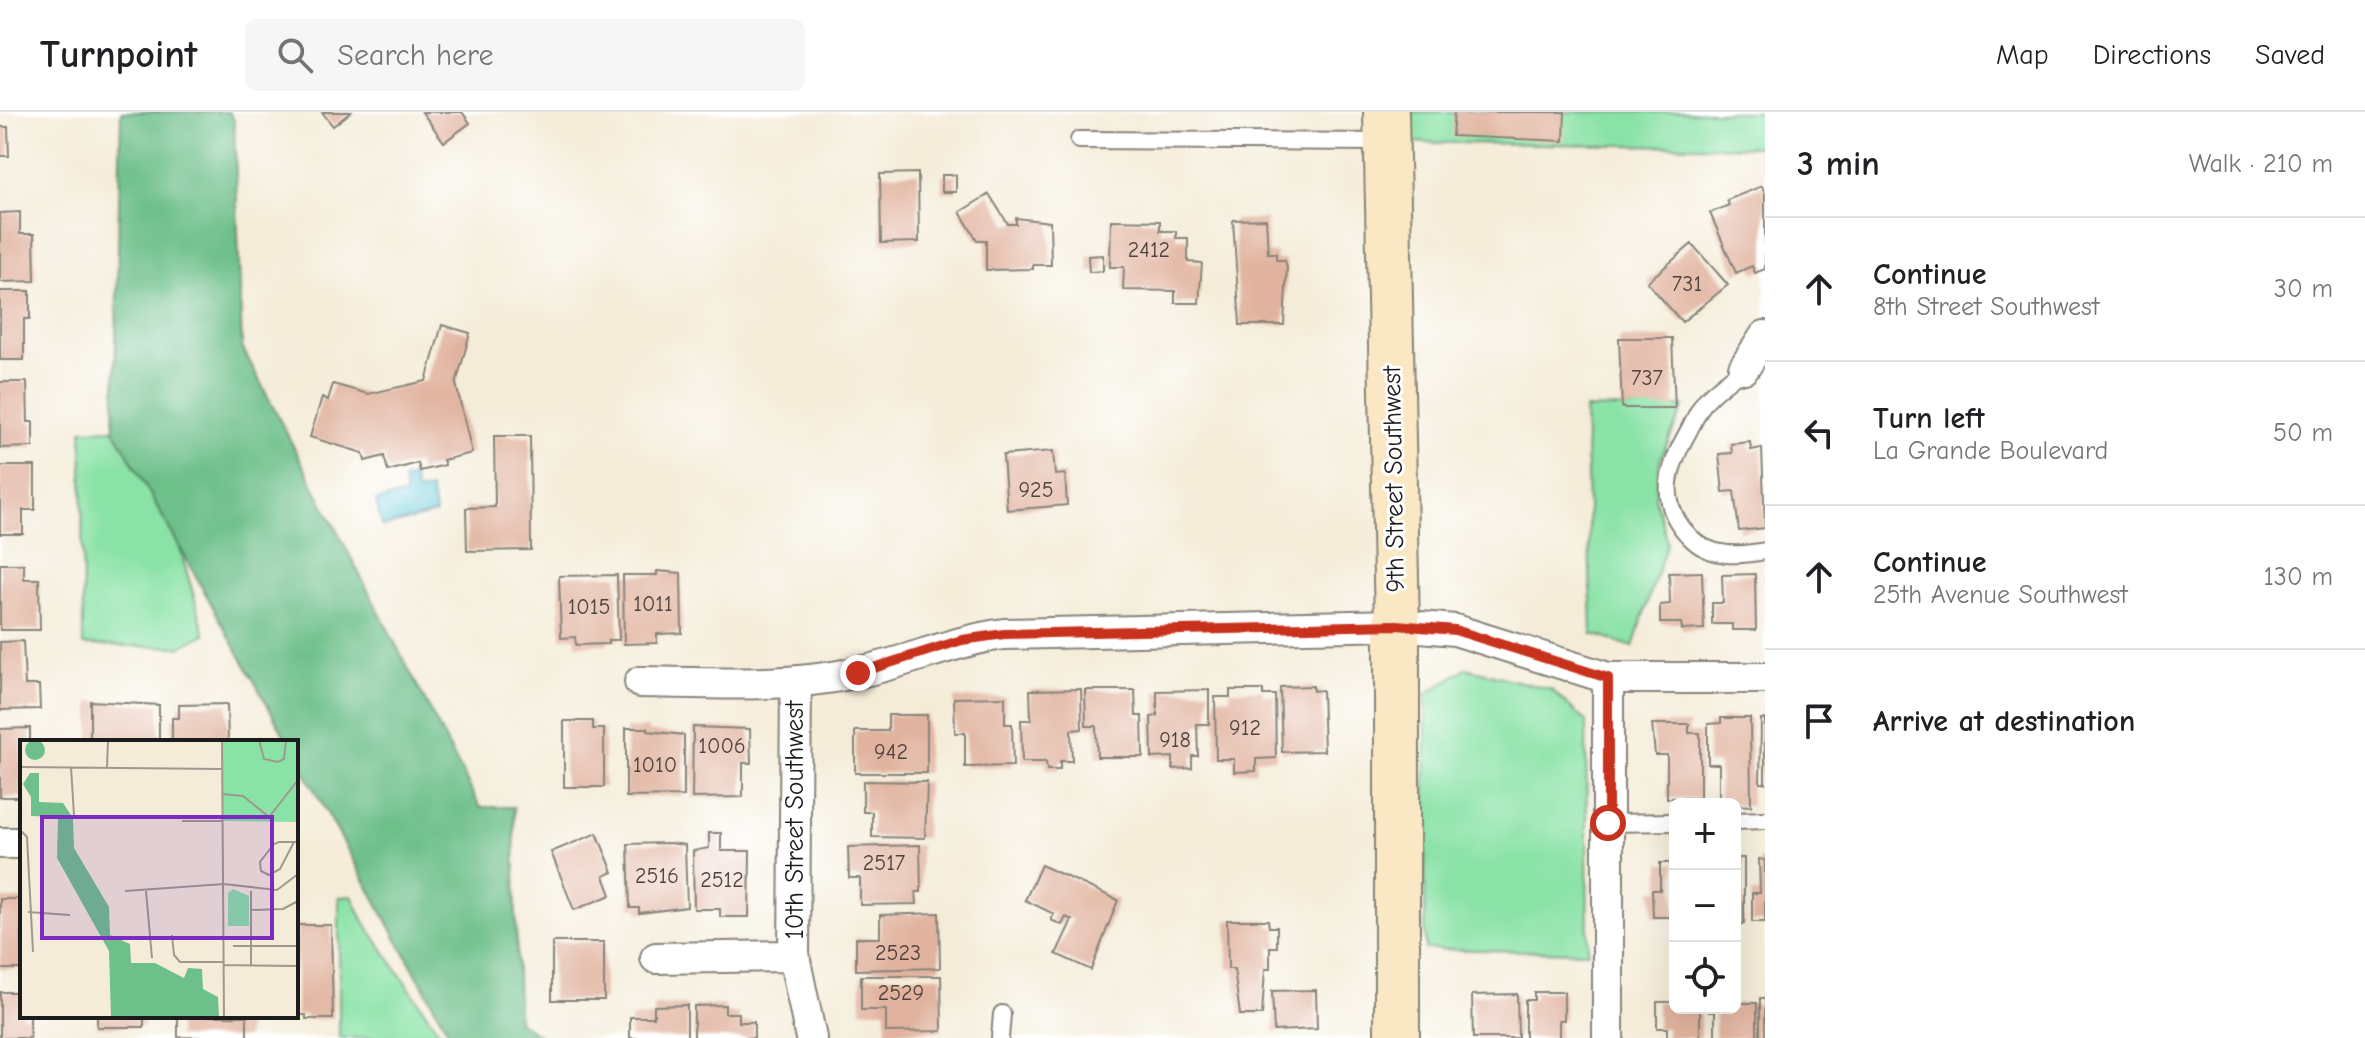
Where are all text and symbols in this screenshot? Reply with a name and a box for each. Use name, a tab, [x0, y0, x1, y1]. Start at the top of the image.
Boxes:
search box	[245, 19, 805, 91]
text: Turnpoint	[40, 33, 197, 77]
icon: search	[273, 33, 317, 77]
text: Search here	[337, 38, 493, 73]
text: Map	[1996, 39, 2049, 71]
text: Directions	[2093, 39, 2211, 71]
text: Saved	[2255, 39, 2325, 71]
text: 3 min	[1797, 144, 1880, 184]
text: Walk · 210 m	[2189, 149, 2333, 179]
house number: 2412	[1128, 237, 1170, 263]
text: Continue	[1873, 257, 1987, 292]
icon: ahead	[1797, 267, 1841, 311]
house number: 731	[1672, 271, 1702, 297]
text: 30 m	[2274, 274, 2333, 304]
text: 8th Street Southwest	[1873, 292, 2099, 322]
street label: 9th Street Southwest	[1377, 364, 1411, 593]
house number: 737	[1631, 365, 1664, 391]
text: Turn left	[1873, 401, 1985, 436]
icon: left	[1797, 411, 1841, 455]
text: 50 m	[2273, 418, 2333, 448]
text: La Grande Boulevard	[1873, 436, 2108, 466]
house number: 925	[1018, 477, 1054, 503]
text: Continue	[1873, 545, 1987, 580]
icon: ahead	[1797, 555, 1841, 599]
text: 130 m	[2264, 562, 2333, 592]
text: 25th Avenue Southwest	[1873, 580, 2128, 610]
house number: 1011	[633, 591, 673, 617]
house number: 1015	[568, 594, 610, 620]
route end	[840, 655, 876, 691]
street label: 10th Street Southwest	[780, 699, 810, 940]
icon: arrive	[1797, 699, 1841, 743]
text: Arrive at destination	[1873, 704, 2135, 739]
house number: 912	[1229, 715, 1261, 741]
house number: 918	[1159, 727, 1191, 753]
house number: 1006	[698, 733, 746, 759]
house number: 942	[874, 739, 908, 765]
inset map	[20, 740, 298, 1018]
house number: 1010	[633, 752, 677, 778]
map controls	[1669, 798, 1741, 1014]
button: +	[1669, 798, 1741, 870]
route start	[1590, 805, 1626, 841]
house number: 2517	[863, 850, 906, 876]
house number: 2516	[635, 863, 679, 889]
house number: 2512	[700, 867, 744, 893]
button: −	[1669, 870, 1741, 942]
house number: 2523	[875, 940, 921, 966]
button: locate	[1669, 942, 1741, 1014]
house number: 2529	[878, 980, 924, 1006]

